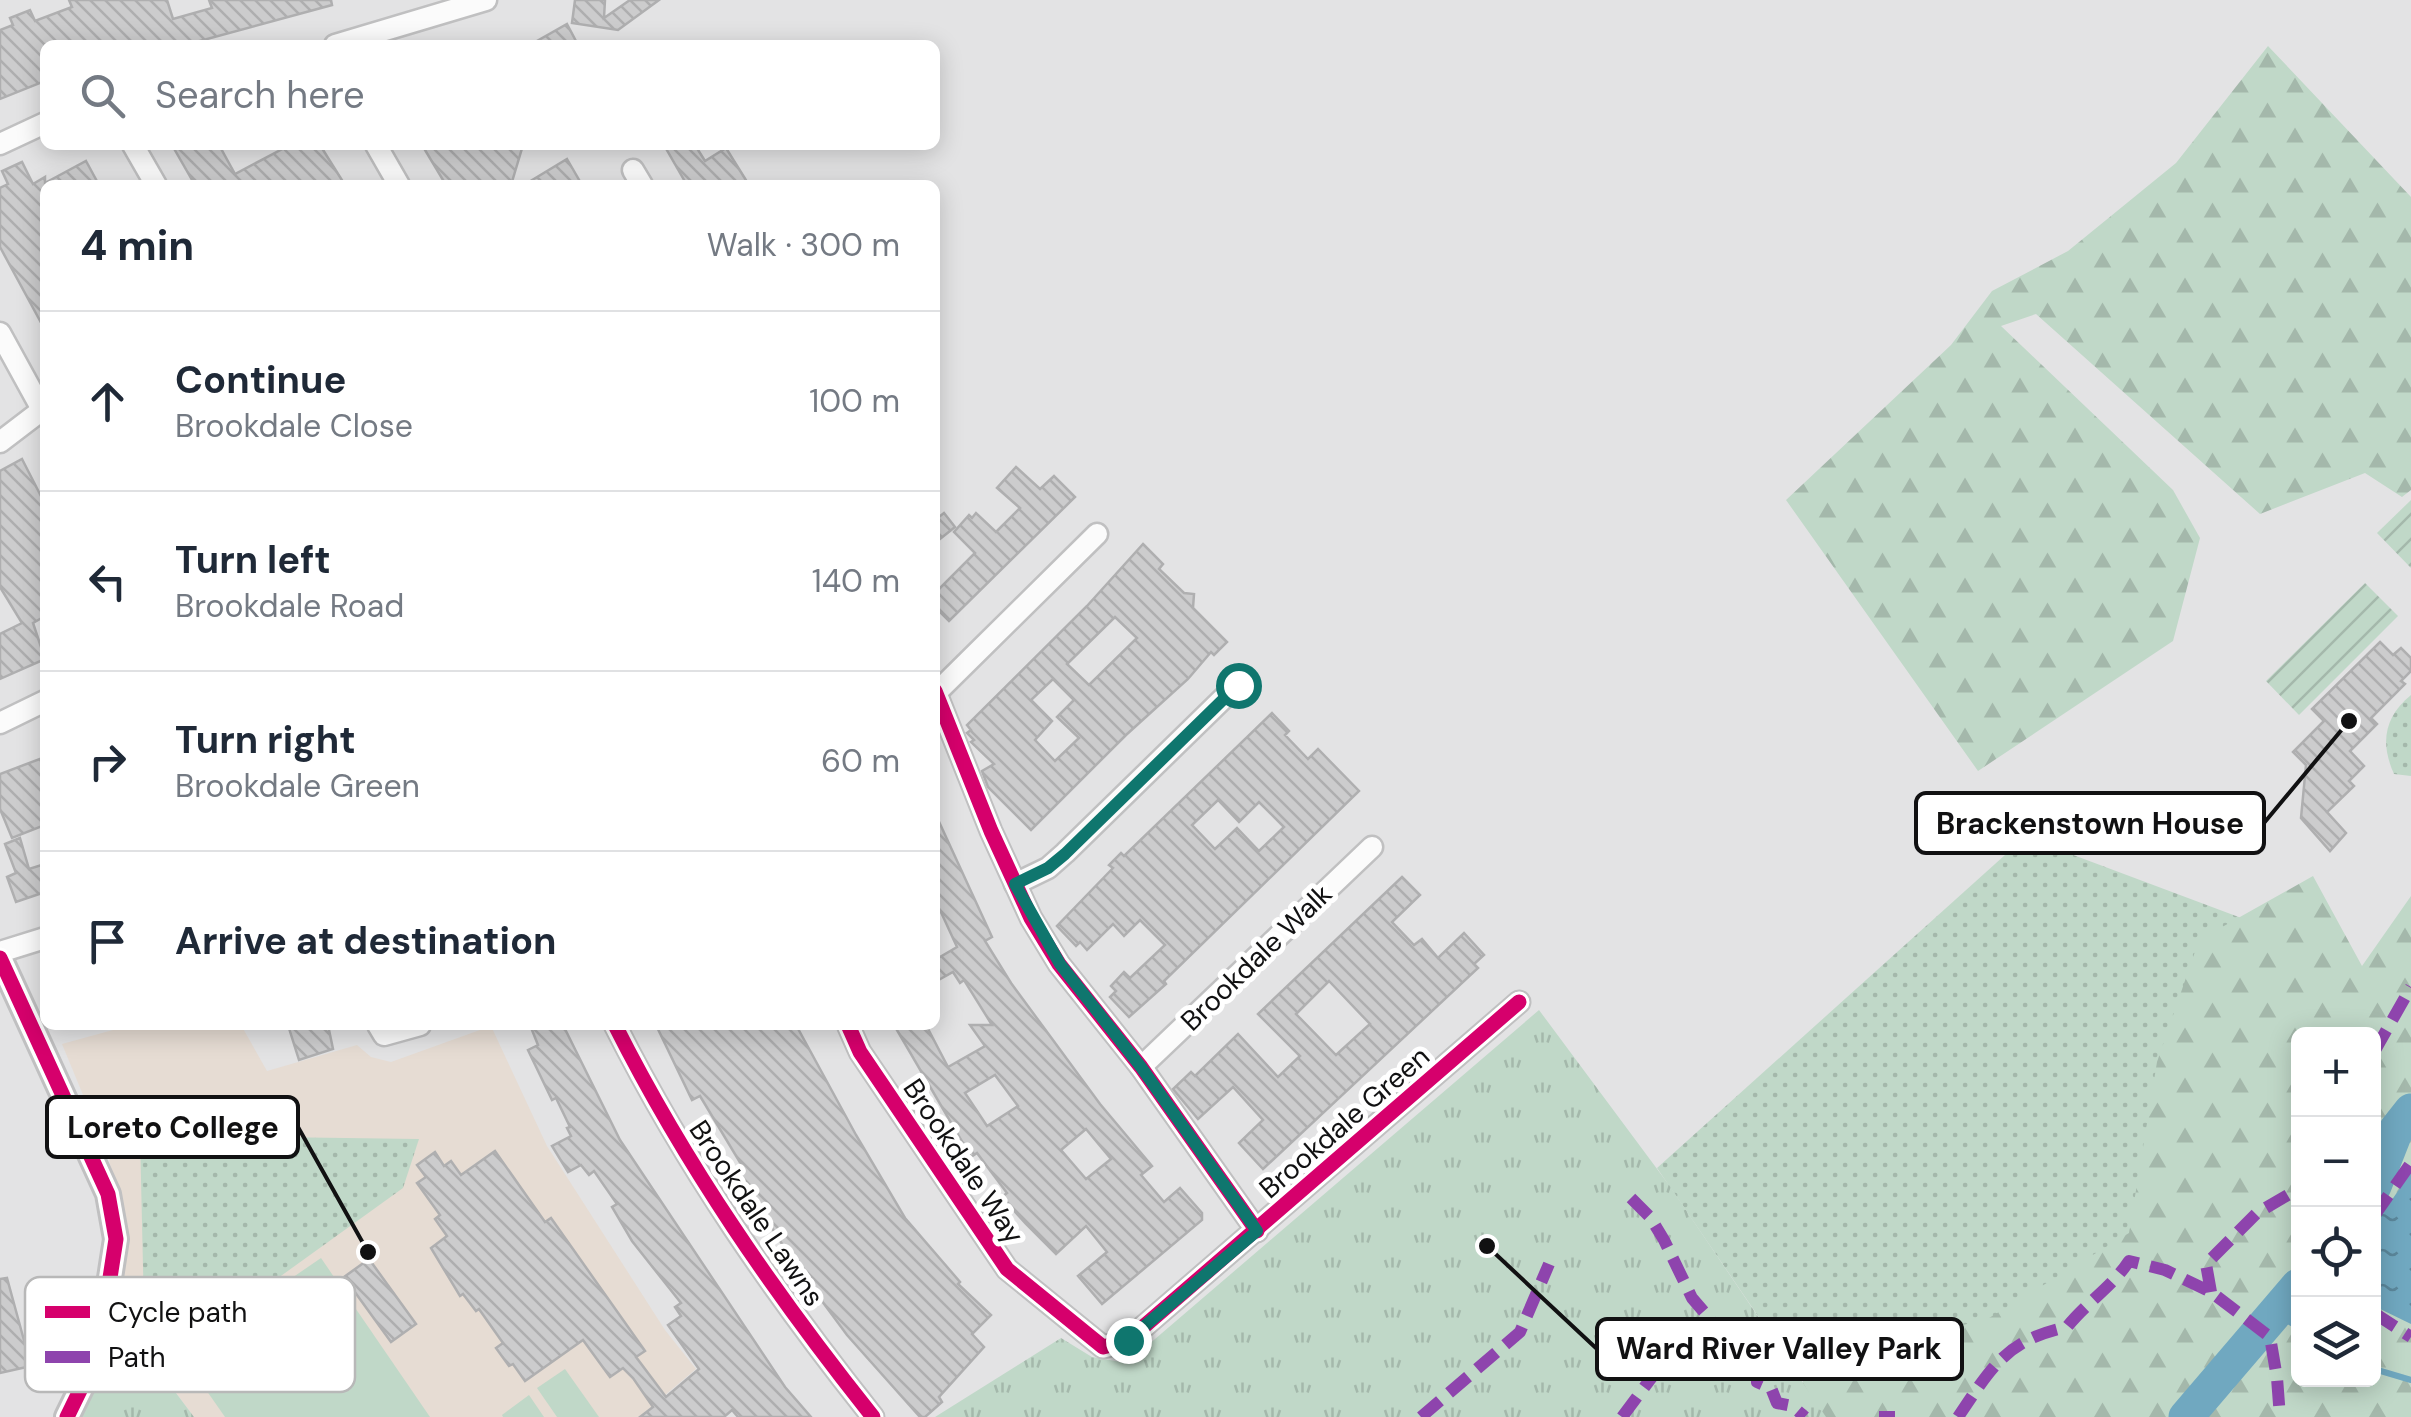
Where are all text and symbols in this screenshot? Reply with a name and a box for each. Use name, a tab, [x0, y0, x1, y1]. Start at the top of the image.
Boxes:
search box	[40, 40, 940, 150]
icon: search	[75, 68, 130, 123]
text: Search here	[155, 70, 365, 120]
text: 4 min	[80, 218, 194, 273]
text: Walk · 300 m	[707, 224, 900, 266]
text: Continue	[175, 355, 346, 405]
icon: ahead	[80, 374, 135, 429]
text: 100 m	[809, 380, 900, 422]
text: Brookdale Close	[175, 405, 413, 447]
text: Turn left	[175, 535, 331, 585]
icon: left	[80, 554, 135, 609]
text: 140 m	[812, 560, 900, 602]
text: Brookdale Road	[175, 585, 404, 627]
route start	[1216, 663, 1262, 709]
text: Turn right	[175, 715, 356, 765]
icon: right	[80, 734, 135, 789]
text: 60 m	[821, 740, 900, 782]
text: Brookdale Green	[175, 765, 420, 807]
callout: Brackenstown House	[1916, 793, 2264, 853]
text: Brackenstown House	[1936, 804, 2244, 843]
street label: Brookdale Walk	[1173, 876, 1340, 1039]
icon: arrive	[80, 914, 135, 969]
text: Arrive at destination	[175, 916, 557, 966]
map controls	[2291, 1027, 2381, 1387]
button: +	[2291, 1027, 2381, 1117]
street label: Brookdale Green	[1251, 1038, 1437, 1207]
street label: Brookdale Way	[895, 1072, 1032, 1251]
callout: Loreto College	[47, 1097, 298, 1157]
text: Loreto College	[67, 1108, 279, 1147]
street label: Brookdale Lawns	[681, 1113, 832, 1313]
button: −	[2291, 1117, 2381, 1207]
button: locate	[2291, 1207, 2381, 1297]
legend	[25, 1277, 355, 1392]
text: Cycle path	[108, 1294, 247, 1331]
button: layers	[2291, 1297, 2381, 1387]
route end	[1106, 1318, 1152, 1364]
callout: Ward River Valley Park	[1597, 1319, 1962, 1379]
text: Ward River Valley Park	[1616, 1329, 1942, 1368]
text: Path	[108, 1339, 166, 1376]

